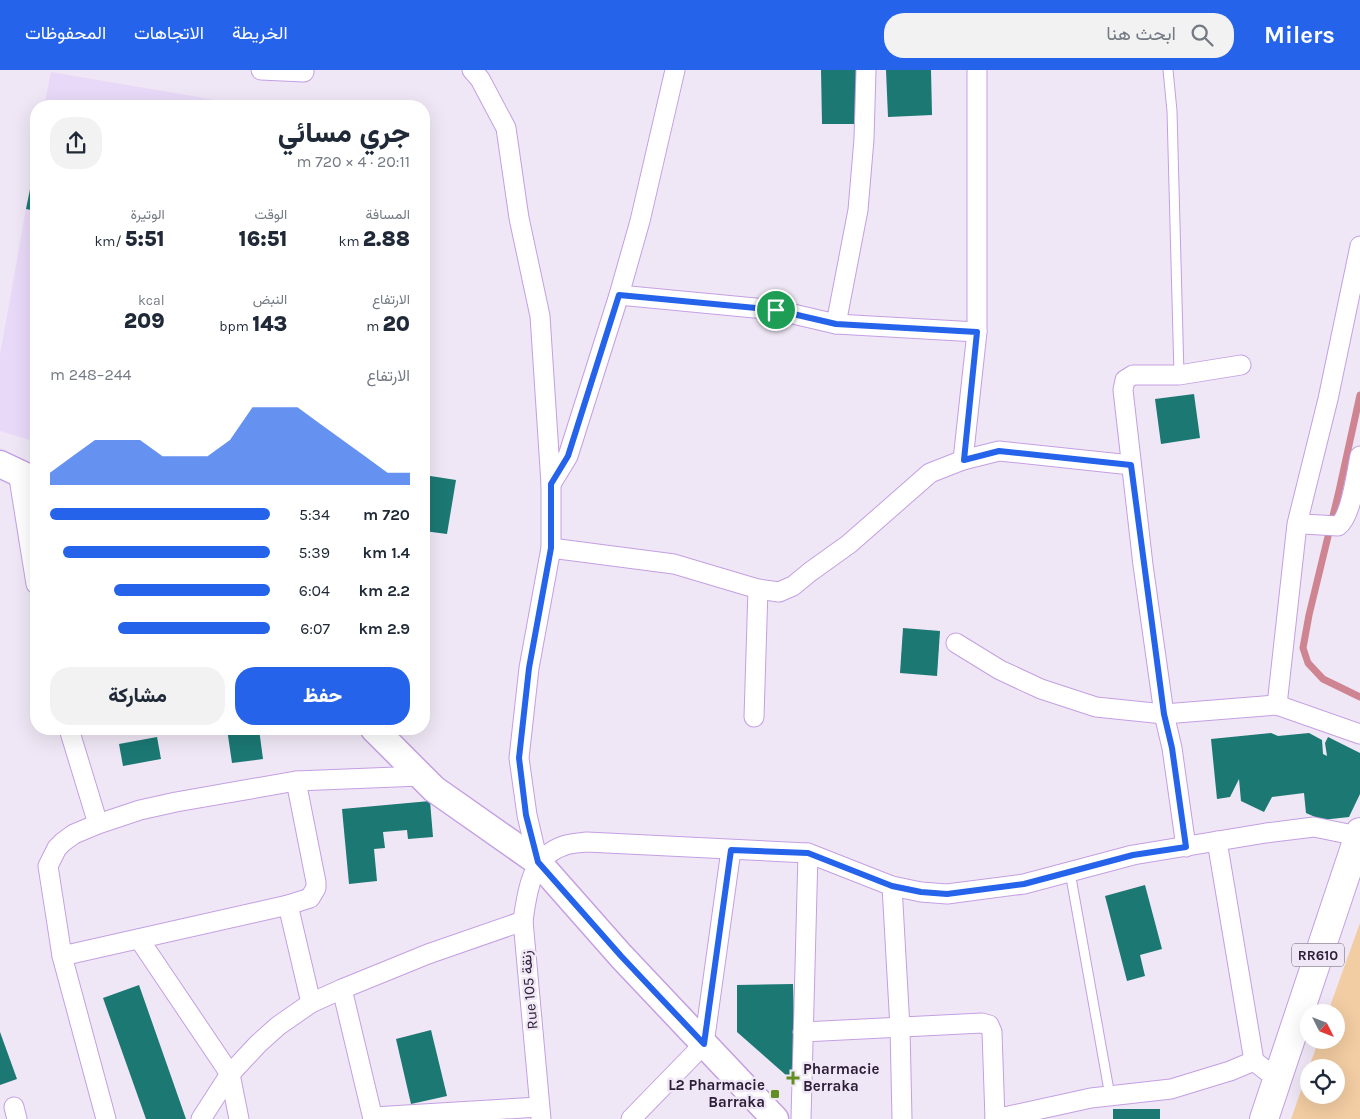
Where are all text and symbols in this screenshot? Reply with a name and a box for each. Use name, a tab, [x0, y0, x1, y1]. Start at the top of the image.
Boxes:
search box	[884, 13, 1234, 58]
icon: search	[1188, 21, 1216, 49]
text: Milers	[1264, 21, 1335, 49]
text: المحفوظات	[25, 22, 106, 44]
text: الاتجاهات	[134, 22, 204, 44]
text: الخريطة	[232, 22, 288, 44]
text: ابحث هنا	[1106, 23, 1176, 45]
text: جري مسائي	[278, 116, 410, 149]
button: share	[50, 117, 102, 169]
text: 20:11 · 4 × 720 m	[296, 152, 410, 171]
text: الوتيرة	[130, 206, 165, 223]
text: الوقت	[254, 206, 287, 223]
text: المسافة	[366, 206, 410, 223]
text: 5:51	[125, 227, 165, 251]
text: 16:51	[239, 227, 287, 251]
text: 2.88	[363, 227, 410, 251]
text: /km	[94, 233, 125, 250]
text: km	[339, 233, 363, 250]
pin	[755, 289, 797, 331]
text: النبض	[253, 291, 287, 308]
text: الارتفاع	[372, 291, 410, 308]
text: kcal	[138, 292, 165, 309]
icon: arrive	[762, 296, 790, 324]
text: 209	[124, 309, 165, 333]
text: 143	[252, 312, 287, 336]
text: 20	[383, 312, 410, 336]
text: bpm	[219, 318, 252, 335]
text: m	[366, 318, 383, 335]
text: 244–248 m	[50, 365, 132, 384]
text: الارتفاع	[367, 366, 410, 385]
text: 5:34	[299, 505, 330, 524]
text: 720 m	[363, 505, 410, 524]
text: 5:39	[299, 543, 330, 562]
text: 1.4 km	[363, 543, 410, 562]
text: 6:04	[299, 581, 330, 600]
text: 2.2 km	[358, 581, 410, 600]
text: 6:07	[300, 619, 330, 638]
text: 2.9 km	[358, 619, 410, 638]
button: مشاركة	[50, 667, 225, 725]
button: حفظ	[235, 667, 410, 725]
road number: RR610	[1292, 944, 1344, 966]
street label: Rue 105 زنقة	[517, 950, 541, 1030]
north arrow	[1300, 1004, 1345, 1049]
map controls	[1300, 1004, 1345, 1104]
button: locate	[1300, 1059, 1345, 1104]
place label: Pharmacie Berraka	[803, 1060, 880, 1095]
marker: Pharmacie Berraka	[787, 1072, 799, 1084]
place label: L2 Pharmacie Barraka	[668, 1076, 765, 1111]
marker: L2 Pharmacie Barraka	[769, 1088, 781, 1100]

